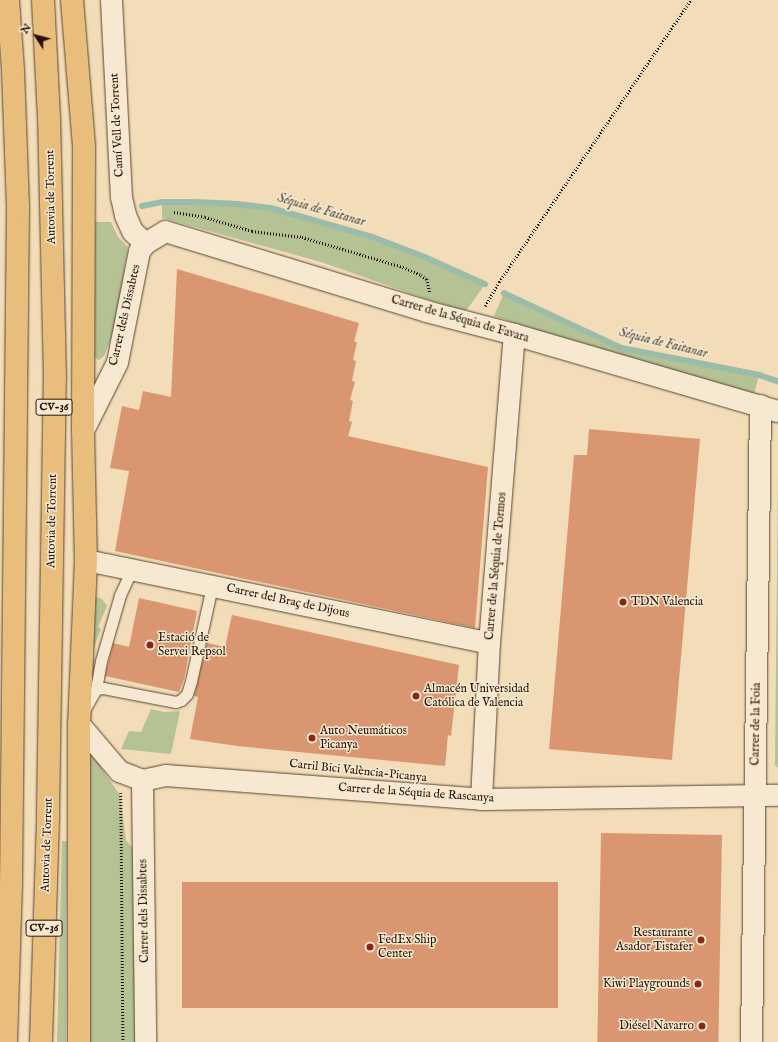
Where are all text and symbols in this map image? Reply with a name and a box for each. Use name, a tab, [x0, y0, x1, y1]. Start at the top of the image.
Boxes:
north arrow	[16, 16, 56, 56]
text: N	[18, 21, 35, 37]
street label: Camí Vell de Torrent	[107, 73, 127, 177]
street label: Autovia de Torrent	[43, 150, 59, 244]
water label: Séquia de Faitanar	[275, 191, 367, 231]
street label: Carrer dels Dissabtes	[106, 263, 144, 367]
street label: Carrer de la Séquia de Favara	[389, 292, 531, 346]
water label: Séquia de Faitanar	[617, 325, 709, 363]
road number: CV-36	[35, 398, 73, 416]
street label: Autovia de Torrent	[44, 474, 60, 568]
street label: Carrer de la Séquia de Tormos	[482, 491, 510, 641]
street label: Carrer del Braç de Dijous	[225, 581, 351, 621]
place label: TDN Valencia	[631, 595, 703, 609]
marker: TDN Valencia	[618, 597, 628, 607]
place label: Estació de Servei Repsol	[158, 631, 226, 659]
marker: Estació de Servei Repsol	[145, 640, 155, 650]
place label: Almacén Universidad Católica de Valencia	[424, 682, 529, 710]
street label: Carrer de la Foia	[748, 682, 764, 766]
marker: Almacén Universidad Católica de Valencia	[411, 691, 421, 701]
place label: Auto Neumáticos Picanya	[320, 724, 407, 752]
marker: Auto Neumáticos Picanya	[307, 733, 317, 743]
street label: Carril Bici València-Picanya	[289, 757, 427, 785]
street label: Carrer de la Séquia de Rascanya	[338, 780, 494, 806]
street label: Autovia de Torrent	[38, 798, 56, 892]
street label: Carrer dels Dissabtes	[136, 859, 152, 963]
road number: CV-36	[25, 919, 63, 937]
place label: Restaurante Asador Tistafer	[616, 926, 693, 954]
place label: FedEx Ship Center	[378, 933, 436, 961]
marker: Restaurante Asador Tistafer	[696, 935, 706, 945]
marker: FedEx Ship Center	[365, 942, 375, 952]
place label: Kiwi Playgrounds	[603, 977, 690, 991]
marker: Kiwi Playgrounds	[693, 979, 703, 989]
place label: Diésel Navarro	[619, 1019, 694, 1033]
marker: Diésel Navarro	[697, 1021, 707, 1031]

